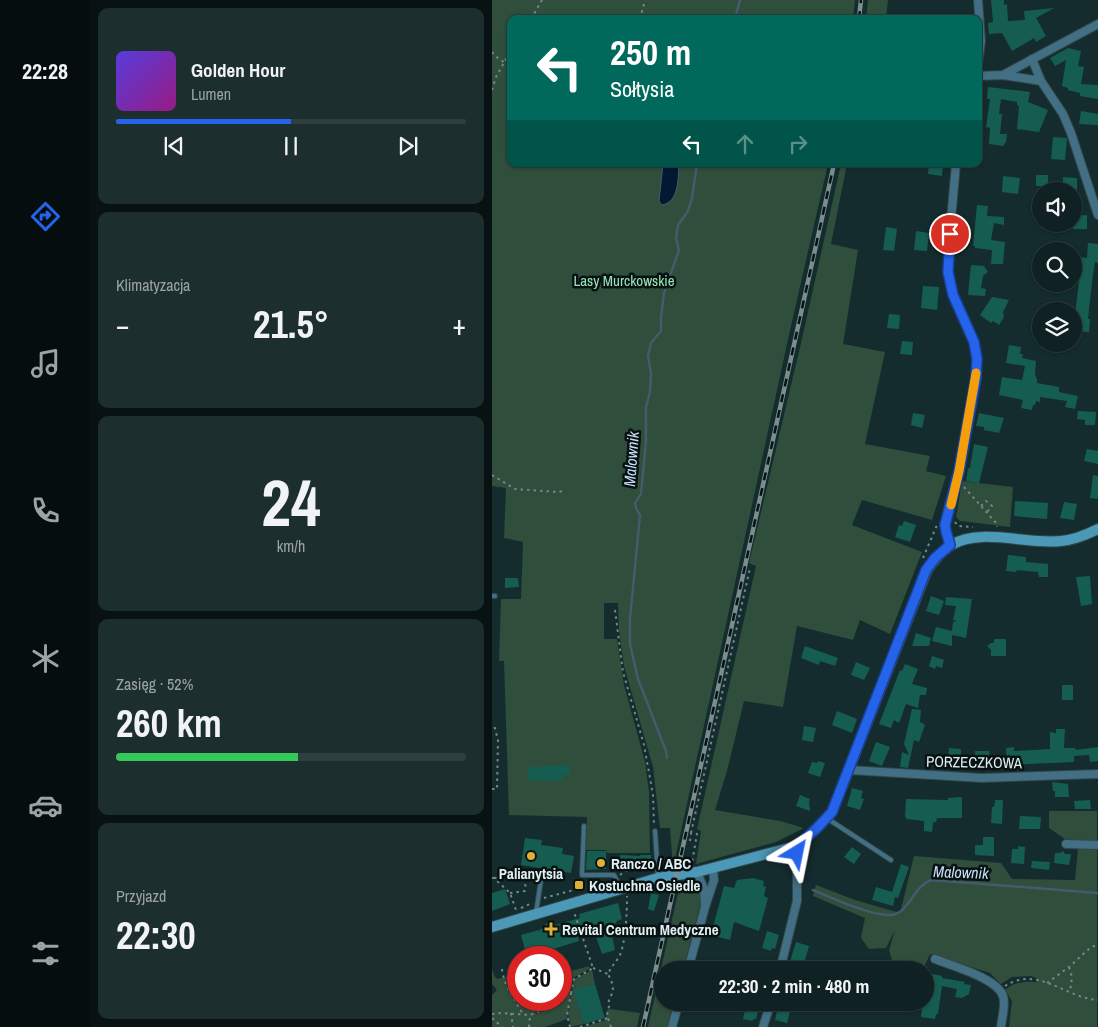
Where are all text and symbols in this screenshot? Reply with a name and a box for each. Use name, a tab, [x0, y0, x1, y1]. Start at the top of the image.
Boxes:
text: 250 m	[610, 29, 691, 76]
icon: left	[527, 35, 592, 100]
text: 22:28	[22, 56, 68, 86]
text: Golden Hour	[191, 57, 285, 83]
text: Sołtysia	[610, 74, 674, 104]
text: Lumen	[191, 83, 231, 105]
icon: left	[678, 130, 706, 158]
icon: ahead	[731, 130, 759, 158]
icon: right	[784, 130, 812, 158]
icon: previous	[160, 132, 188, 160]
icon: pause	[277, 132, 305, 160]
icon: next	[394, 132, 422, 160]
map controls	[1032, 182, 1082, 352]
button: sound	[1032, 182, 1082, 232]
icon: directions	[28, 199, 63, 234]
pin	[929, 213, 971, 255]
icon: arrive	[936, 220, 964, 248]
button: search	[1032, 242, 1082, 292]
park label: Lasy Murckowskie	[573, 270, 675, 291]
text: Klimatyzacja	[116, 274, 190, 296]
text: 21.5°	[253, 299, 329, 350]
button: layers	[1032, 302, 1082, 352]
text: −	[116, 306, 129, 344]
text: +	[453, 306, 466, 344]
icon: music	[28, 346, 63, 381]
water label: Malownik	[618, 430, 644, 487]
text: 24	[261, 459, 321, 546]
icon: phone	[28, 493, 63, 528]
text: km/h	[277, 535, 305, 557]
icon: climate	[28, 641, 63, 676]
text: Zasięg · 52%	[116, 673, 193, 695]
text: 260 km	[116, 698, 222, 749]
street label: PORZECZKOWA	[926, 751, 1023, 773]
icon: car	[28, 788, 63, 823]
position arrow	[770, 826, 822, 878]
marker: Palianytsia	[525, 850, 537, 862]
place label: Ranczo / ABC	[611, 853, 691, 874]
marker: Ranczo / ABC	[595, 857, 607, 869]
water label: Malownik	[933, 860, 990, 884]
place label: Palianytsia	[499, 863, 563, 884]
place label: Kostuchna Osiedle	[589, 875, 701, 896]
marker: Kostuchna Osiedle	[573, 879, 585, 891]
text: Przyjazd	[116, 885, 166, 907]
text: 22:30	[116, 910, 196, 961]
place label: Revital Centrum Medyczne	[562, 919, 719, 940]
marker: Revital Centrum Medyczne	[544, 922, 558, 936]
icon: filters	[28, 936, 63, 971]
speed limit sign: 30	[507, 946, 572, 1011]
text: 22:30 · 2 min · 480 m	[719, 973, 869, 999]

